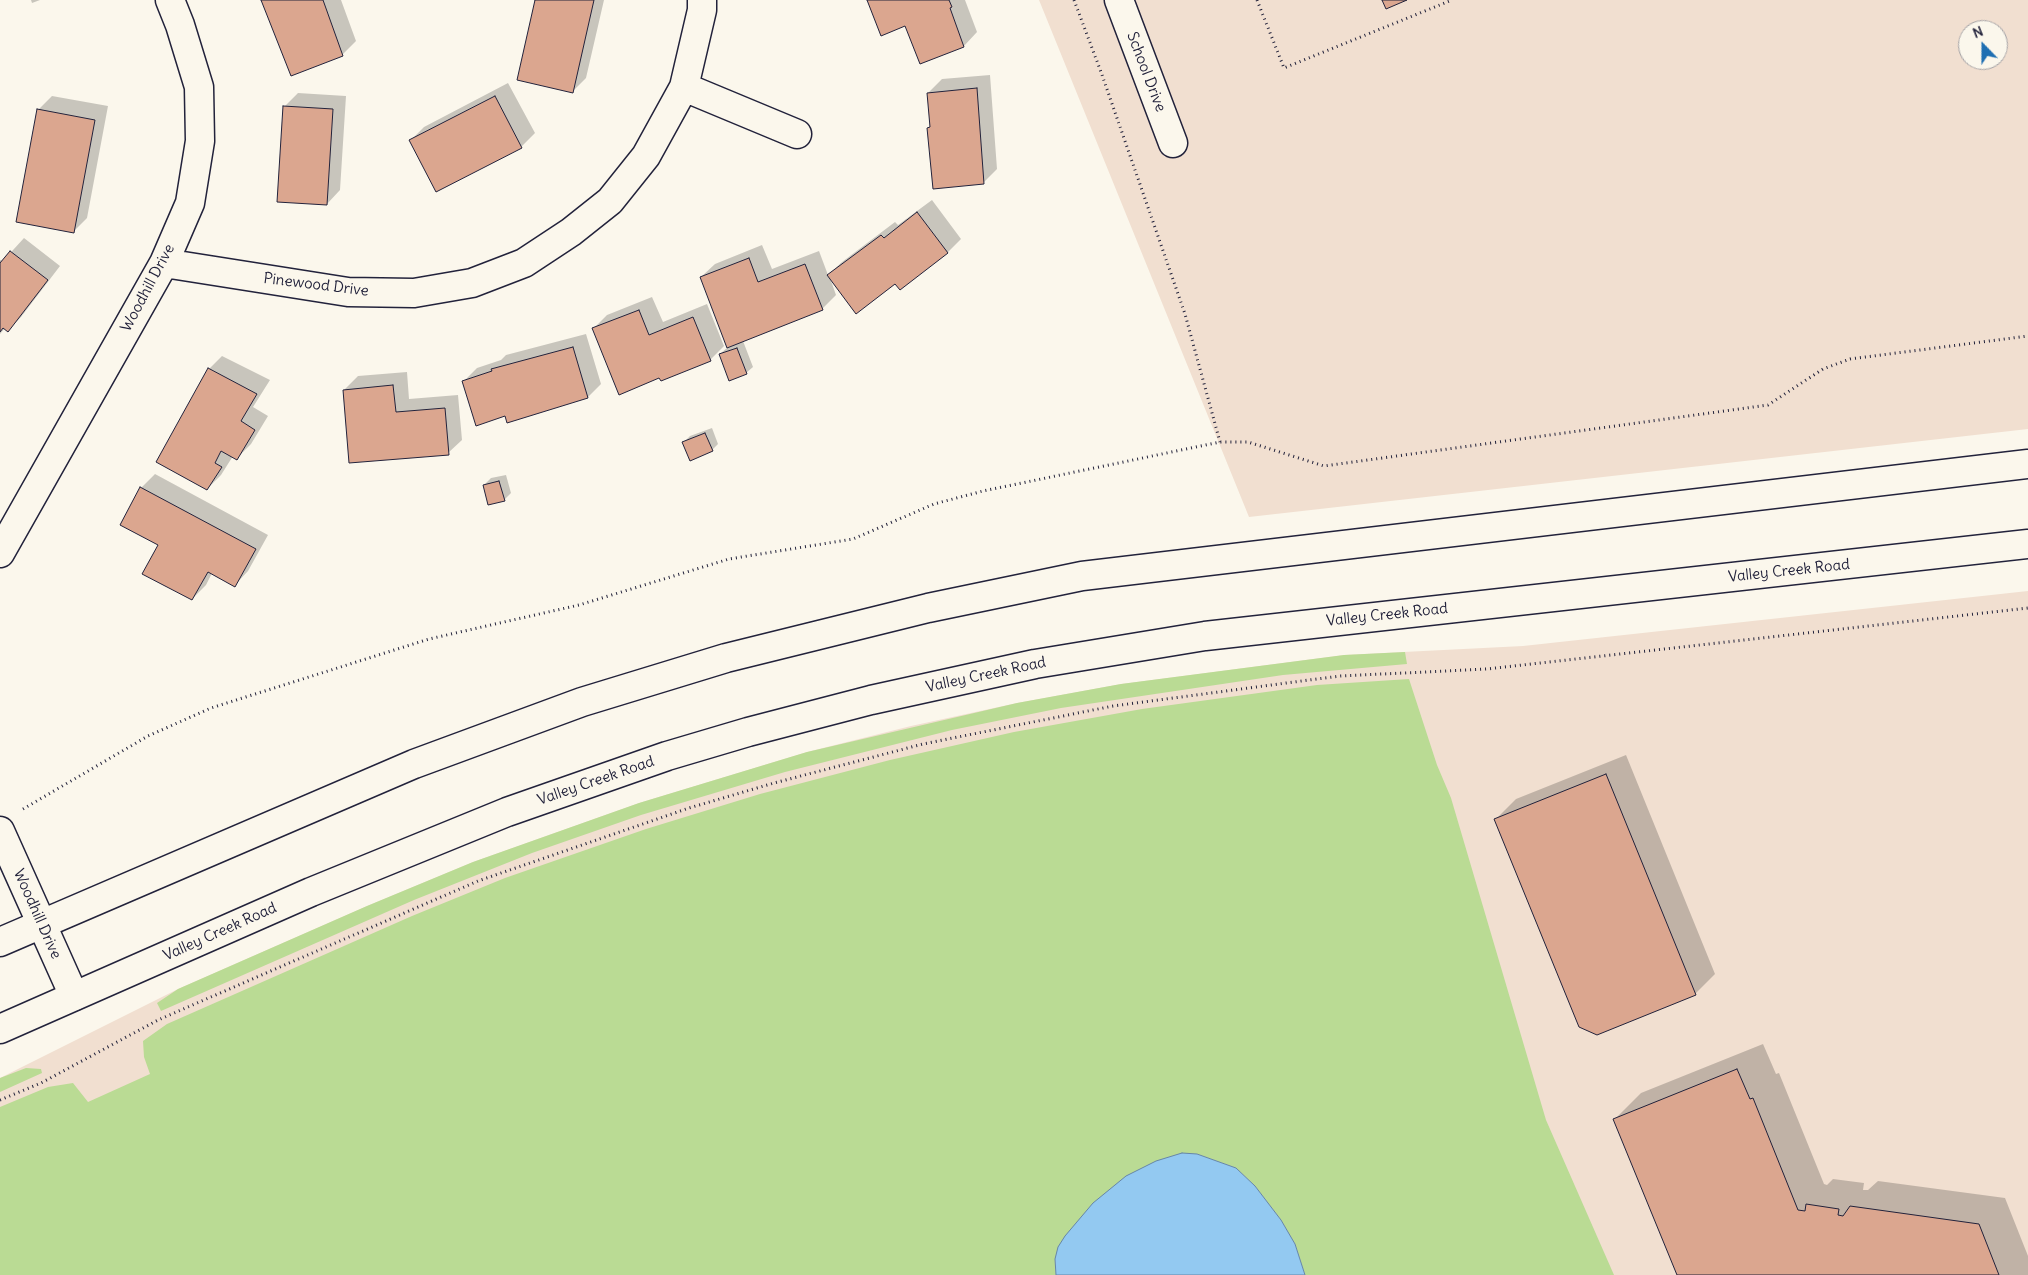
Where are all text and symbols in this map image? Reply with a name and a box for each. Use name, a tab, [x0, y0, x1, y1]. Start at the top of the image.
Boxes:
north arrow	[1958, 20, 2008, 70]
text: N	[1970, 22, 1986, 42]
street label: School Drive	[1123, 30, 1169, 114]
street label: Woodhill Drive	[117, 241, 179, 335]
street label: Pinewood Drive	[262, 270, 370, 300]
street label: Valley Creek Road	[1727, 556, 1851, 586]
street label: Valley Creek Road	[1325, 600, 1449, 630]
street label: Valley Creek Road	[924, 653, 1048, 697]
street label: Valley Creek Road	[535, 753, 657, 809]
street label: Woodhill Drive	[9, 866, 65, 962]
street label: Valley Creek Road	[161, 899, 279, 965]

